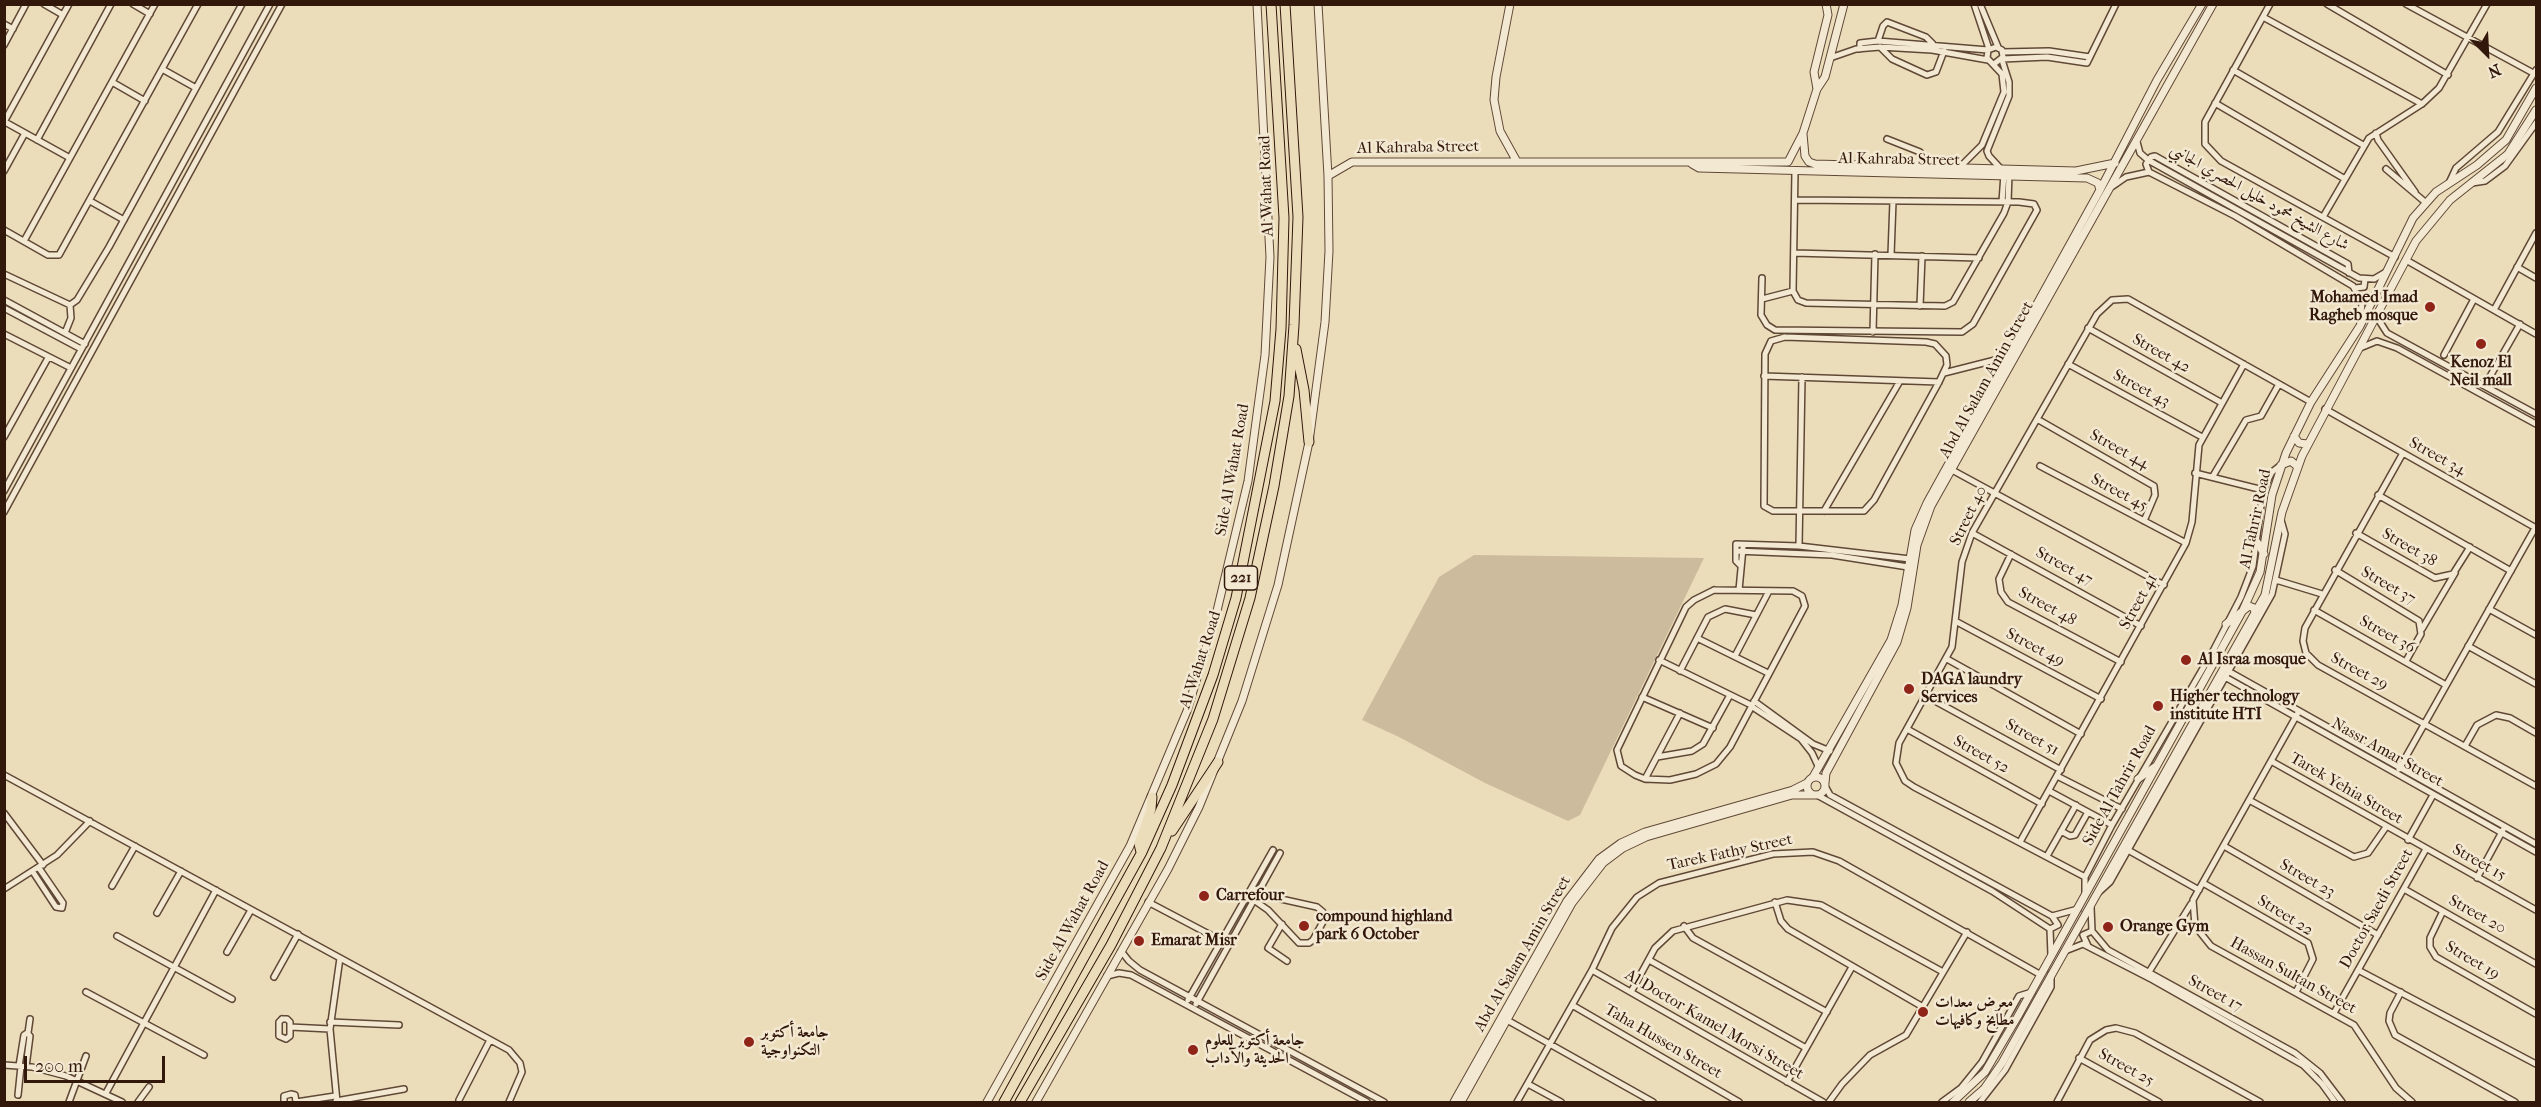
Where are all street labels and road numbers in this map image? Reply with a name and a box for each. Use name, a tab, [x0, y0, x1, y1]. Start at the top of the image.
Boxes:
street label: Al Wahat Road	[1256, 135, 1278, 237]
street label: Al Kahraba Street	[1357, 137, 1479, 159]
street label: شارع الشيخ محمود خليل الحصري الجانبي	[2166, 141, 2352, 255]
street label: Al Kahraba Street	[1838, 149, 1960, 171]
street label: Abd Al Salam Amin Street	[1936, 298, 2038, 462]
street label: Street 42	[2129, 330, 2193, 378]
street label: Street 43	[2109, 366, 2173, 412]
street label: Side Al Wahat Road	[1212, 402, 1254, 538]
street label: Street 44	[2086, 426, 2152, 474]
street label: Street 34	[2405, 434, 2469, 480]
street label: Al Tahrir Road	[2236, 467, 2276, 571]
street label: Street 45	[2087, 470, 2151, 516]
street label: Street 40	[1946, 483, 1992, 549]
street label: Street 38	[2378, 525, 2440, 571]
street label: Street 47	[2032, 543, 2096, 591]
street label: Street 37	[2357, 563, 2419, 609]
road number: 221	[1224, 566, 1258, 590]
street label: Street 41	[2116, 571, 2162, 633]
street label: Street 48	[2015, 583, 2079, 631]
street label: Al Wahat Road	[1176, 609, 1226, 711]
street label: Street 36	[2356, 612, 2418, 658]
street label: Street 49	[2002, 625, 2068, 671]
street label: Street 29	[2327, 649, 2391, 695]
street label: Nassr Amar Street	[2328, 714, 2446, 792]
street label: Street 51	[2002, 715, 2062, 761]
street label: Side Al Tahrir Road	[2079, 723, 2161, 849]
street label: Street 52	[1950, 732, 2012, 778]
street label: Tarek Yehia Street	[2286, 749, 2406, 829]
street label: Tarek Fathy Street	[1666, 830, 1794, 876]
street label: Street 15	[2449, 840, 2509, 886]
street label: Doctor Saedi Street	[2336, 846, 2418, 972]
street label: Street 23	[2276, 856, 2338, 902]
street label: Side Al Wahat Road	[1032, 858, 1114, 984]
street label: Abd Al Salam Amin Street	[1471, 873, 1575, 1035]
street label: Street 22	[2254, 891, 2316, 941]
street label: Street 20	[2445, 891, 2509, 939]
street label: Hassan Sultan Street	[2226, 933, 2360, 1019]
street label: Street 19	[2441, 937, 2503, 985]
street label: Al Doctor Kamel Morsi Street	[1621, 966, 1807, 1084]
street label: Street 17	[2185, 971, 2245, 1017]
street label: Taha Hussen Street	[1601, 1000, 1725, 1084]
street label: Street 25	[2095, 1045, 2157, 1091]

